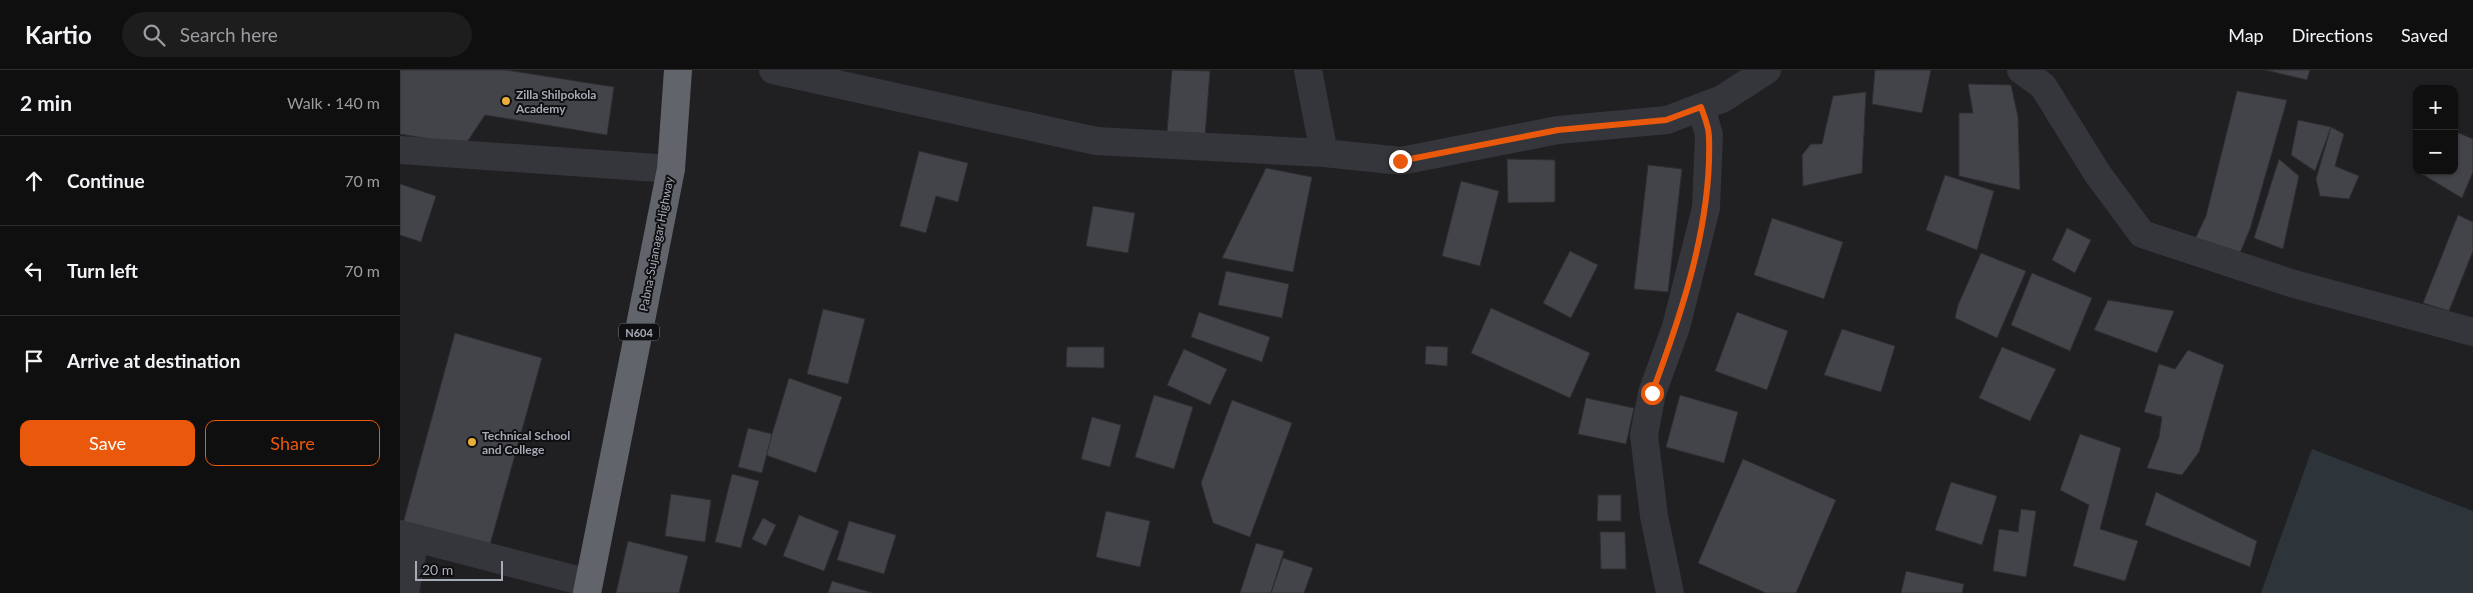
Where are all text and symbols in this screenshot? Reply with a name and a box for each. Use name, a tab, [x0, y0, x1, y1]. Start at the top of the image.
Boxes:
search box	[122, 12, 472, 57]
text: Kartio	[25, 20, 92, 49]
icon: search	[140, 21, 168, 49]
text: Search here	[180, 23, 278, 46]
text: Map	[2228, 24, 2264, 46]
text: Directions	[2292, 24, 2373, 46]
text: Saved	[2401, 24, 2448, 46]
map controls	[2413, 85, 2458, 175]
button: +	[2413, 85, 2458, 130]
place label: Zilla Shilpokola Academy	[515, 87, 596, 116]
text: 2 min	[20, 90, 72, 115]
text: Walk · 140 m	[287, 93, 380, 112]
marker: Zilla Shilpokola Academy	[500, 95, 512, 107]
button: −	[2413, 130, 2458, 175]
route end	[1389, 150, 1412, 173]
icon: ahead	[20, 167, 48, 195]
text: Continue	[67, 169, 145, 192]
text: 70 m	[344, 171, 380, 190]
street label: Pabna-Sujanagar Highway	[636, 175, 677, 313]
icon: left	[20, 257, 48, 285]
text: Turn left	[67, 259, 138, 282]
text: 70 m	[344, 261, 380, 280]
road number: N604	[619, 323, 659, 340]
icon: arrive	[20, 347, 48, 375]
text: Arrive at destination	[67, 349, 240, 372]
route start	[1641, 382, 1664, 405]
button: Save	[20, 420, 195, 466]
button: Share	[205, 420, 380, 466]
place label: Technical School and College	[482, 428, 570, 457]
marker: Technical School and College	[466, 436, 478, 448]
scale bar	[415, 558, 502, 581]
text: 20 m	[422, 561, 453, 578]

